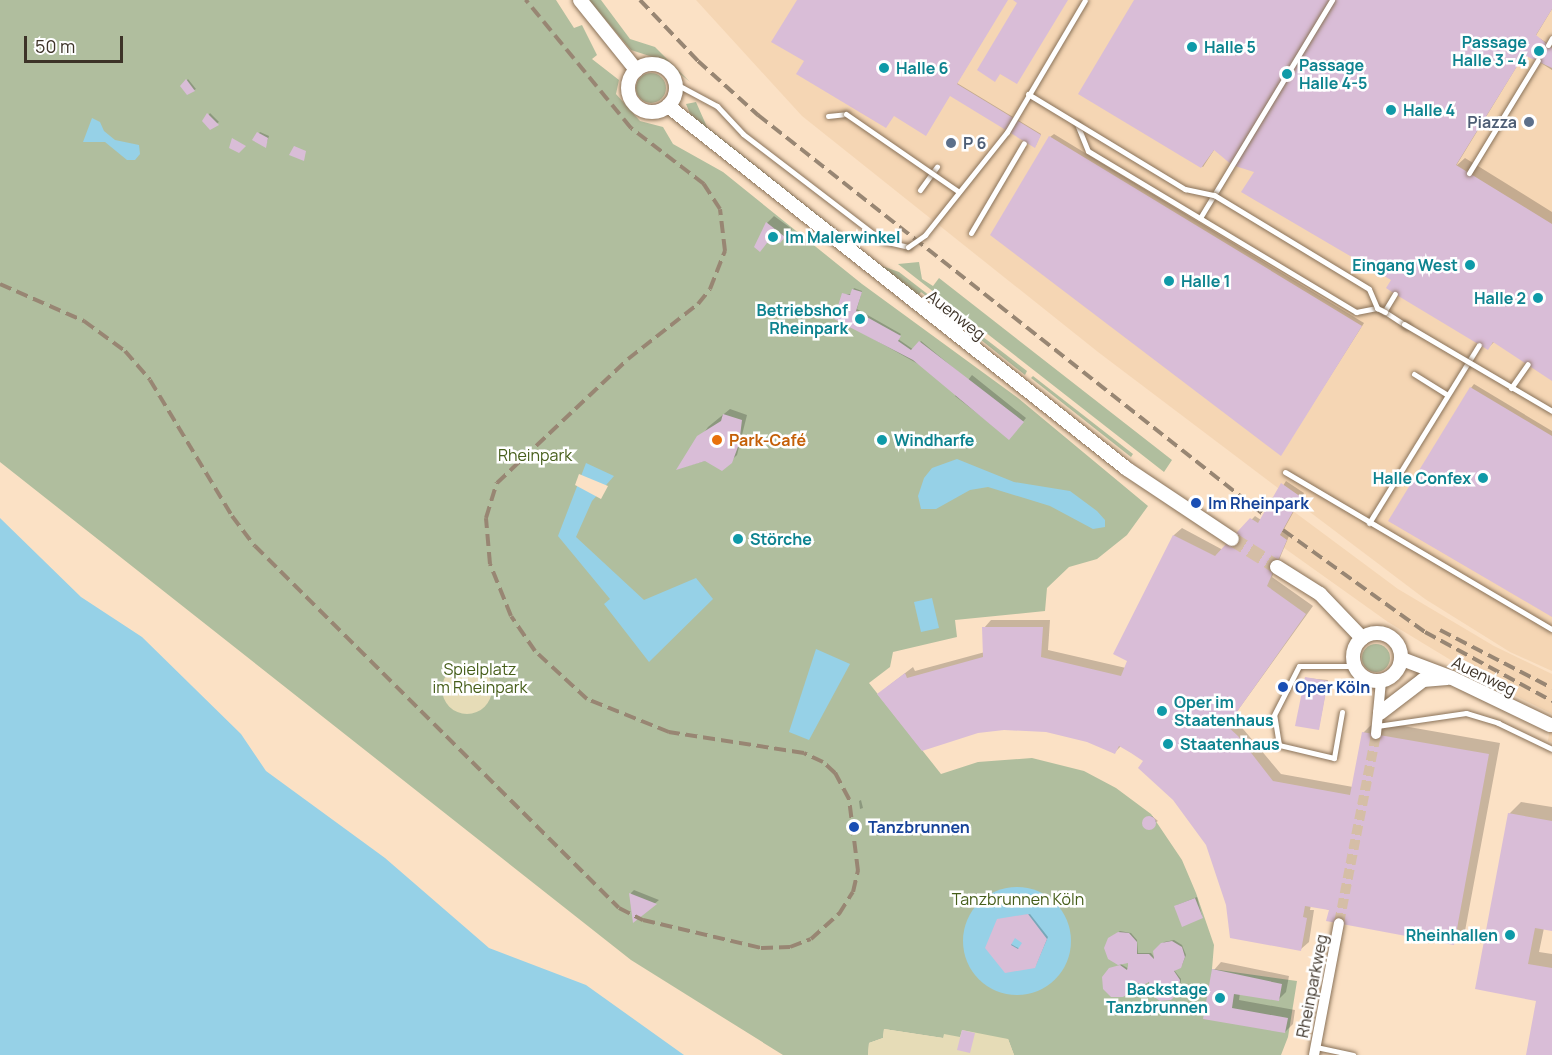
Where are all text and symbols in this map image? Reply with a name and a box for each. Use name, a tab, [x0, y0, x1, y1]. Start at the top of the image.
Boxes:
scale bar	[27, 24, 126, 62]
place label: Passage Halle 3 - 4	[1452, 32, 1527, 70]
text: 50 m	[35, 34, 75, 58]
place label: Halle 5	[1204, 37, 1256, 57]
marker: Halle 5	[1185, 40, 1199, 54]
marker: Passage Halle 3 - 4	[1532, 44, 1546, 58]
place label: Passage Halle 4-5	[1299, 55, 1367, 93]
place label: Halle 6	[896, 58, 949, 78]
marker: Halle 6	[877, 61, 891, 75]
marker: Passage Halle 4-5	[1280, 67, 1294, 81]
place label: Halle 4	[1403, 100, 1455, 120]
marker: Halle 4	[1384, 103, 1398, 117]
place label: Piazza	[1467, 112, 1517, 132]
marker: Piazza	[1522, 115, 1536, 129]
place label: P 6	[963, 133, 986, 153]
marker: P 6	[944, 136, 958, 150]
place label: Im Malerwinkel	[785, 227, 900, 247]
marker: Im Malerwinkel	[766, 230, 780, 244]
place label: Eingang West	[1352, 255, 1458, 275]
marker: Eingang West	[1463, 258, 1477, 272]
place label: Halle 1	[1181, 271, 1231, 291]
marker: Halle 1	[1162, 274, 1176, 288]
street label: Auenweg	[923, 286, 989, 344]
place label: Halle 2	[1474, 288, 1526, 308]
marker: Halle 2	[1531, 291, 1545, 305]
place label: Betriebshof Rheinpark	[757, 300, 848, 338]
marker: Betriebshof Rheinpark	[853, 312, 867, 326]
place label: Park-Café	[729, 430, 806, 450]
place label: Windharfe	[894, 430, 974, 450]
marker: Park-Café	[710, 433, 724, 447]
marker: Windharfe	[875, 433, 889, 447]
park label: Rheinpark	[498, 445, 572, 465]
place label: Halle Confex	[1373, 468, 1471, 488]
marker: Halle Confex	[1476, 471, 1490, 485]
place label: Im Rheinpark	[1208, 493, 1309, 513]
marker: Im Rheinpark	[1189, 496, 1203, 510]
place label: Störche	[750, 529, 812, 549]
marker: Störche	[731, 532, 745, 546]
street label: Auenweg	[1449, 652, 1519, 700]
park label: Spielplatz im Rheinpark	[433, 659, 527, 697]
place label: Oper Köln	[1295, 677, 1370, 697]
marker: Oper Köln	[1276, 680, 1290, 694]
place label: Oper im Staatenhaus	[1174, 692, 1274, 730]
marker: Oper im Staatenhaus	[1155, 704, 1169, 718]
place label: Staatenhaus	[1180, 734, 1280, 754]
marker: Staatenhaus	[1161, 737, 1175, 751]
place label: Tanzbrunnen	[868, 817, 970, 837]
marker: Tanzbrunnen	[845, 818, 863, 836]
park label: Tanzbrunnen Köln	[952, 889, 1084, 909]
place label: Rheinhallen	[1406, 925, 1498, 945]
marker: Rheinhallen	[1503, 928, 1517, 942]
street label: Rheinparkweg	[1293, 933, 1331, 1039]
place label: Backstage Tanzbrunnen	[1106, 979, 1208, 1017]
marker: Backstage Tanzbrunnen	[1213, 991, 1227, 1005]

